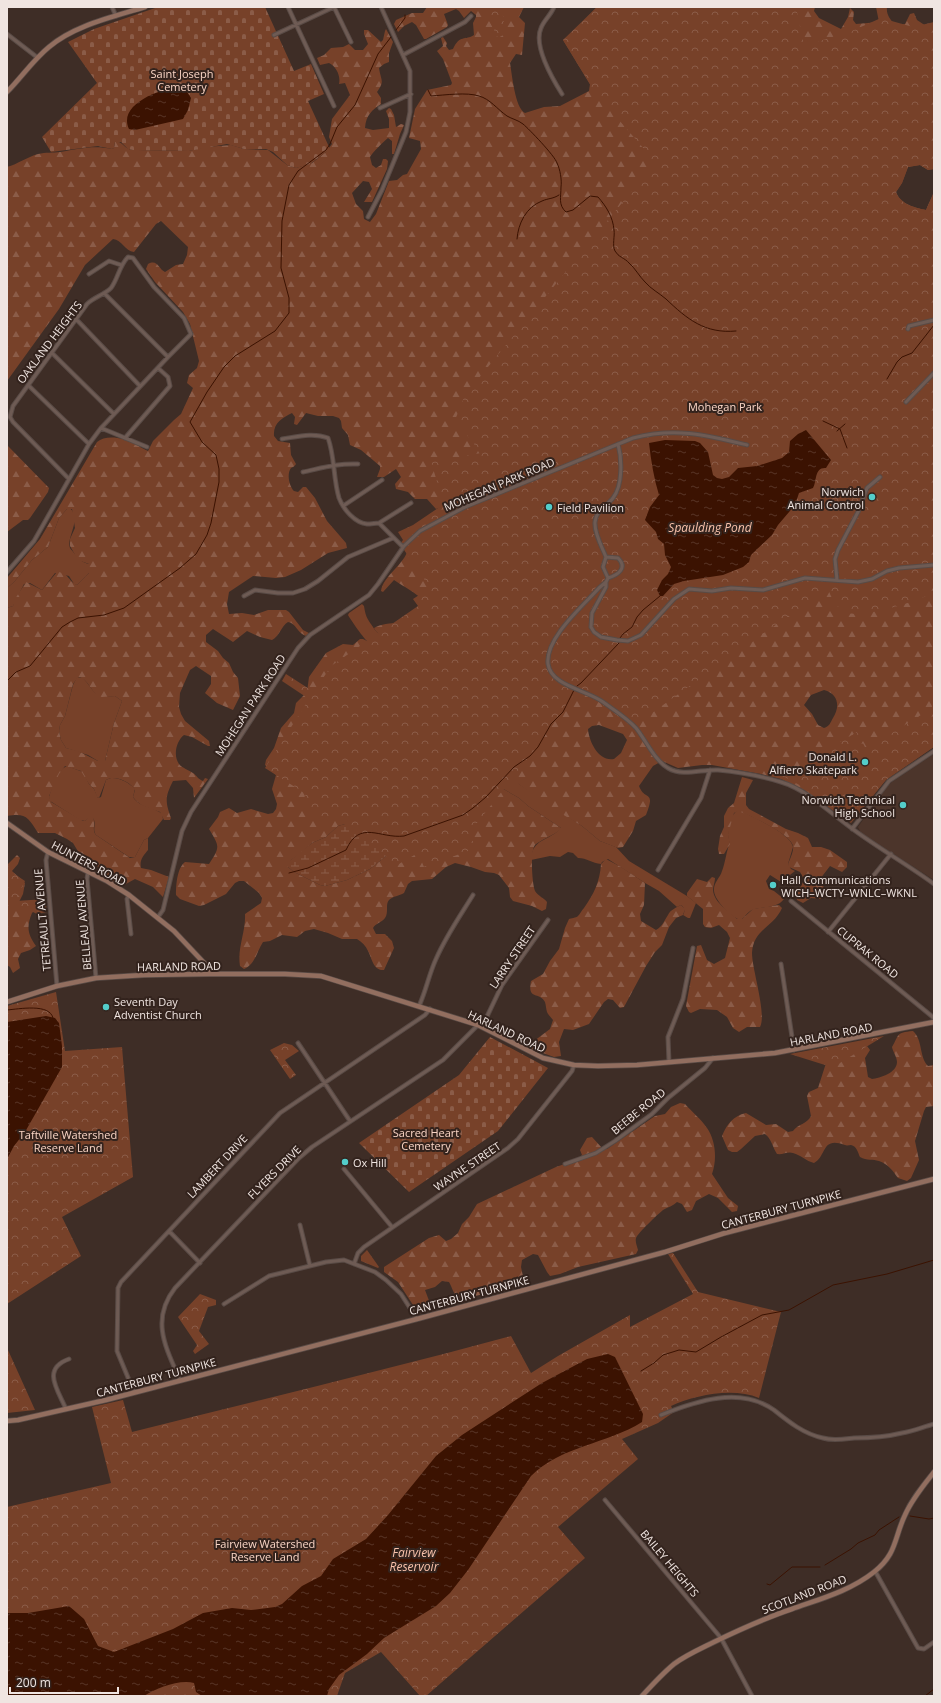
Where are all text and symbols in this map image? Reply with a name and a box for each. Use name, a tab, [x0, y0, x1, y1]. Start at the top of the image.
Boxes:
park label: Saint Joseph Cemetery	[151, 66, 213, 94]
street label: OAKLAND HEIGHTS	[13, 298, 85, 386]
park label: Mohegan Park	[688, 399, 762, 414]
street label: MOHEGAN PARK ROAD	[441, 454, 557, 514]
place label: Norwich Animal Control	[787, 484, 864, 512]
marker: Norwich Animal Control	[867, 492, 877, 502]
place label: Field Pavilion	[557, 500, 624, 515]
marker: Field Pavilion	[544, 502, 554, 512]
water label: Spaulding Pond	[668, 519, 753, 536]
street label: MOHEGAN PARK ROAD	[211, 651, 289, 759]
place label: Donald L. Alfiero Skatepark	[770, 749, 857, 777]
marker: Donald L. Alfiero Skatepark	[860, 757, 870, 767]
place label: Norwich Technical High School	[802, 792, 895, 820]
marker: Norwich Technical High School	[898, 800, 908, 810]
street label: HUNTERS ROAD	[49, 837, 129, 889]
street label: TETREAULT AVENUE	[30, 868, 54, 972]
place label: Hall Communications WICH–WCTY–WNLC–WKNL	[781, 872, 917, 900]
street label: BELLEAU AVENUE	[72, 879, 94, 971]
marker: Hall Communications WICH–WCTY–WNLC–WKNL	[768, 880, 778, 890]
street label: LARRY STREET	[486, 923, 538, 991]
street label: CUPRAK ROAD	[834, 923, 902, 981]
street label: HARLAND ROAD	[137, 958, 221, 974]
place label: Seventh Day Adventist Church	[114, 994, 202, 1022]
marker: Seventh Day Adventist Church	[101, 1002, 111, 1012]
street label: HARLAND ROAD	[466, 1006, 548, 1056]
street label: HARLAND ROAD	[788, 1019, 874, 1049]
street label: BEEBE ROAD	[608, 1084, 668, 1138]
park label: Sacred Heart Cemetery	[393, 1125, 459, 1153]
park label: Taftville Watershed Reserve Land	[19, 1127, 117, 1155]
street label: LAMBERT DRIVE	[184, 1131, 250, 1201]
street label: WAYNE STREET	[431, 1138, 503, 1194]
street label: FLYERS DRIVE	[244, 1142, 304, 1202]
place label: Ox Hill	[353, 1155, 387, 1170]
marker: Ox Hill	[340, 1157, 350, 1167]
street label: CANTERBURY TURNPIKE	[719, 1186, 843, 1232]
street label: CANTERBURY TURNPIKE	[407, 1272, 531, 1318]
street label: CANTERBURY TURNPIKE	[94, 1354, 218, 1400]
street label: BAILEY HEIGHTS	[637, 1526, 703, 1600]
park label: Fairview Watershed Reserve Land	[215, 1536, 315, 1564]
water label: Fairview Reservoir	[390, 1544, 440, 1575]
street label: SCOTLAND ROAD	[759, 1571, 849, 1617]
scale bar	[10, 1669, 118, 1695]
text: 200 m	[16, 1674, 51, 1691]

